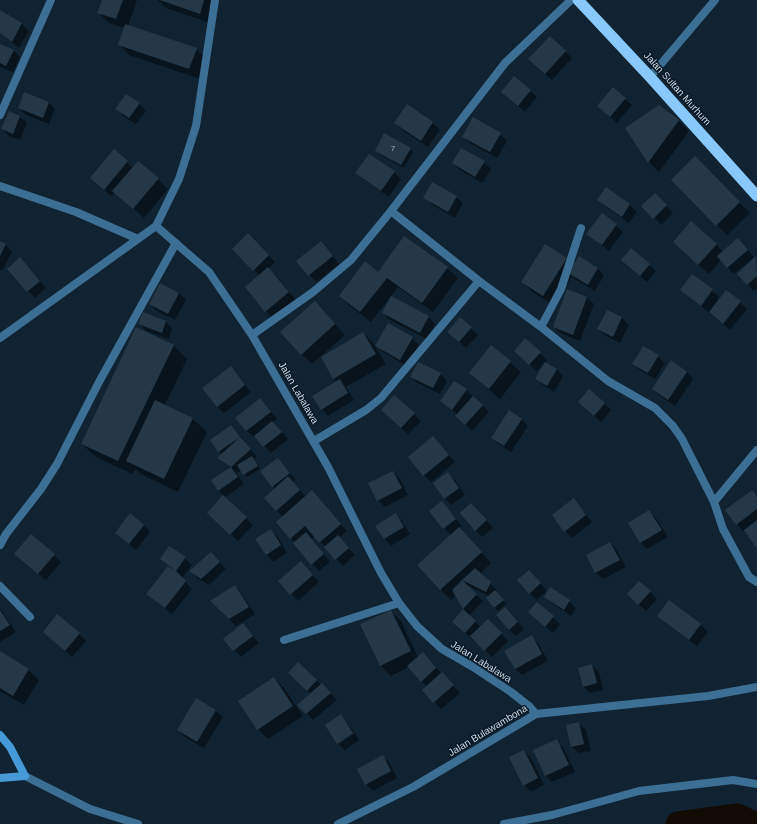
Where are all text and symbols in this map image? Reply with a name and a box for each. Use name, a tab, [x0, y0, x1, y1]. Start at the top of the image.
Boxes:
street label: Jalan Sultan Murhum	[641, 50, 713, 128]
house number: 7	[391, 144, 395, 154]
street label: Jalan Labalawa	[275, 360, 321, 426]
street label: Jalan Labalawa	[448, 638, 514, 686]
street label: Jalan Bulawambona	[446, 703, 530, 759]

